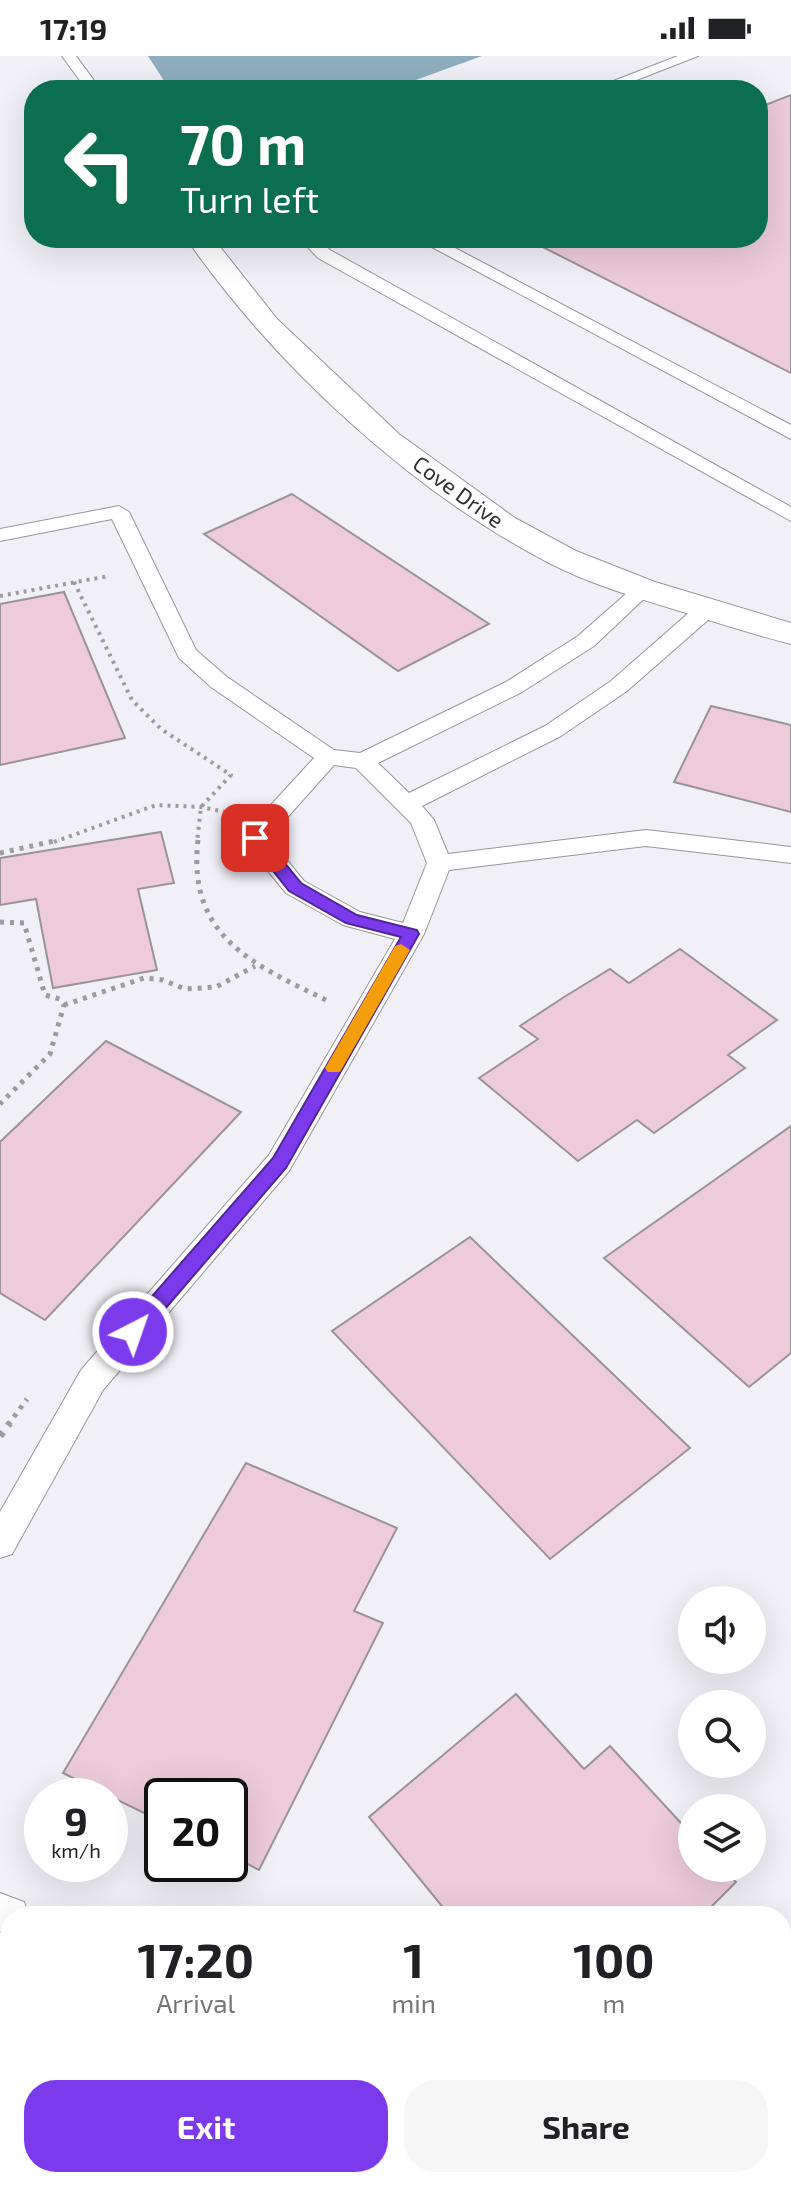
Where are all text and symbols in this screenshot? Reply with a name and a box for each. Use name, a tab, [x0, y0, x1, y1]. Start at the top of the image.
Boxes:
text: 17:19	[40, 10, 107, 46]
text: 70 m	[180, 109, 306, 176]
icon: left	[48, 112, 152, 216]
text: Turn left	[180, 177, 319, 220]
street label: Cove Drive	[409, 450, 509, 532]
pin	[221, 804, 289, 872]
icon: arrive	[233, 816, 277, 860]
position arrow	[91, 1290, 175, 1374]
map controls	[678, 1586, 766, 1882]
button: sound	[678, 1586, 766, 1674]
button: search	[678, 1690, 766, 1778]
speed limit sign: 20	[144, 1778, 248, 1882]
button: layers	[678, 1794, 766, 1882]
text: 9	[64, 1796, 88, 1844]
text: km/h	[51, 1838, 101, 1862]
text: 17:20	[137, 1930, 254, 1988]
text: 1	[403, 1930, 424, 1988]
text: 100	[573, 1930, 655, 1988]
text: Arrival	[156, 1987, 235, 2018]
text: min	[391, 1987, 436, 2018]
text: m	[603, 1987, 625, 2018]
button: Exit	[24, 2080, 388, 2172]
button: Share	[404, 2080, 768, 2172]

